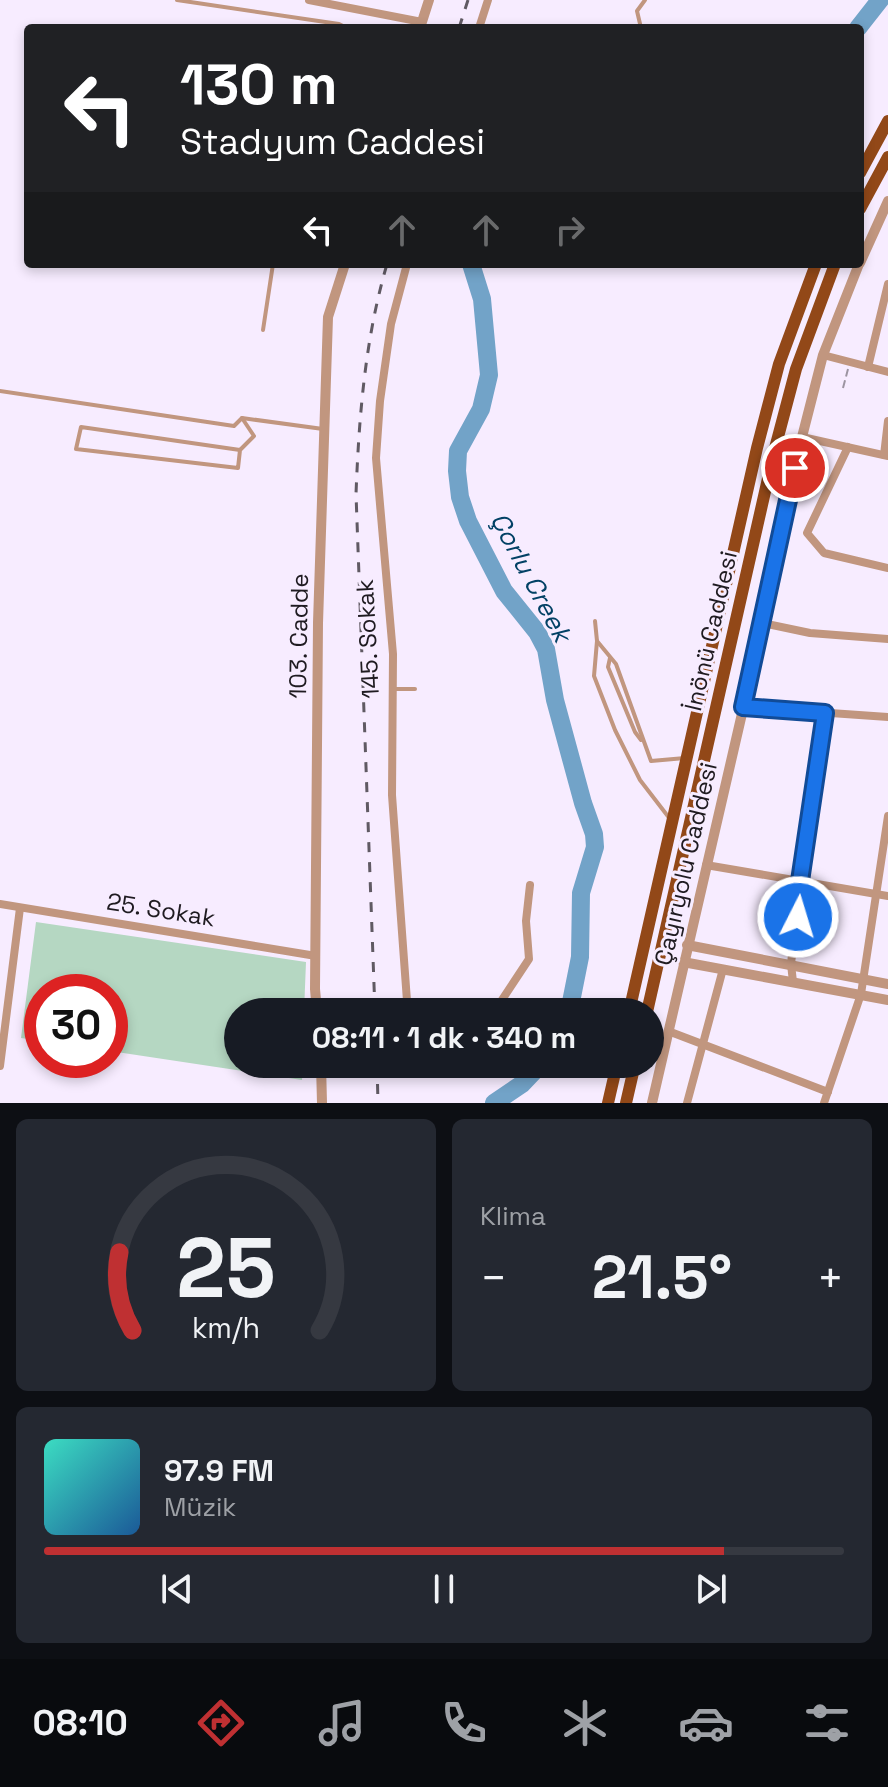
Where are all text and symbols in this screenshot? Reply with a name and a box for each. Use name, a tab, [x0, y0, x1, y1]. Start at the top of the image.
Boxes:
text: 130 m	[180, 49, 338, 120]
icon: left	[48, 56, 152, 160]
text: Stadyum Caddesi	[180, 119, 485, 165]
icon: left	[296, 208, 340, 252]
icon: ahead	[380, 208, 424, 252]
icon: ahead	[464, 208, 508, 252]
icon: right	[548, 208, 592, 252]
pin	[761, 434, 829, 502]
icon: arrive	[773, 446, 817, 490]
water label: Çorlu Creek	[483, 506, 581, 650]
street label: İnönü Caddesi	[677, 548, 744, 714]
street label: 103. Cadde	[282, 573, 315, 699]
street label: 145. Sokak	[349, 578, 386, 700]
street label: Çayıryolu Caddesi	[647, 759, 724, 968]
position arrow	[756, 875, 840, 959]
street label: 25. Sokak	[105, 886, 218, 933]
speed limit sign: 30	[24, 974, 128, 1078]
text: 08:11 · 1 dk · 340 m	[312, 1018, 576, 1057]
text: Klima	[480, 1199, 546, 1233]
text: 25	[176, 1215, 276, 1321]
text: 21.5°	[592, 1239, 732, 1316]
text: −	[480, 1250, 507, 1306]
text: +	[817, 1250, 844, 1306]
text: km/h	[192, 1310, 260, 1346]
text: 97.9 FM	[164, 1451, 274, 1490]
text: Müzik	[164, 1490, 236, 1524]
icon: previous	[155, 1567, 199, 1611]
icon: pause	[422, 1567, 466, 1611]
icon: next	[689, 1567, 733, 1611]
icon: directions	[193, 1695, 249, 1751]
icon: music	[314, 1695, 370, 1751]
icon: phone	[436, 1695, 492, 1751]
icon: climate	[557, 1695, 613, 1751]
icon: car	[678, 1695, 734, 1751]
icon: filters	[799, 1695, 855, 1751]
text: 08:10	[33, 1700, 128, 1746]

